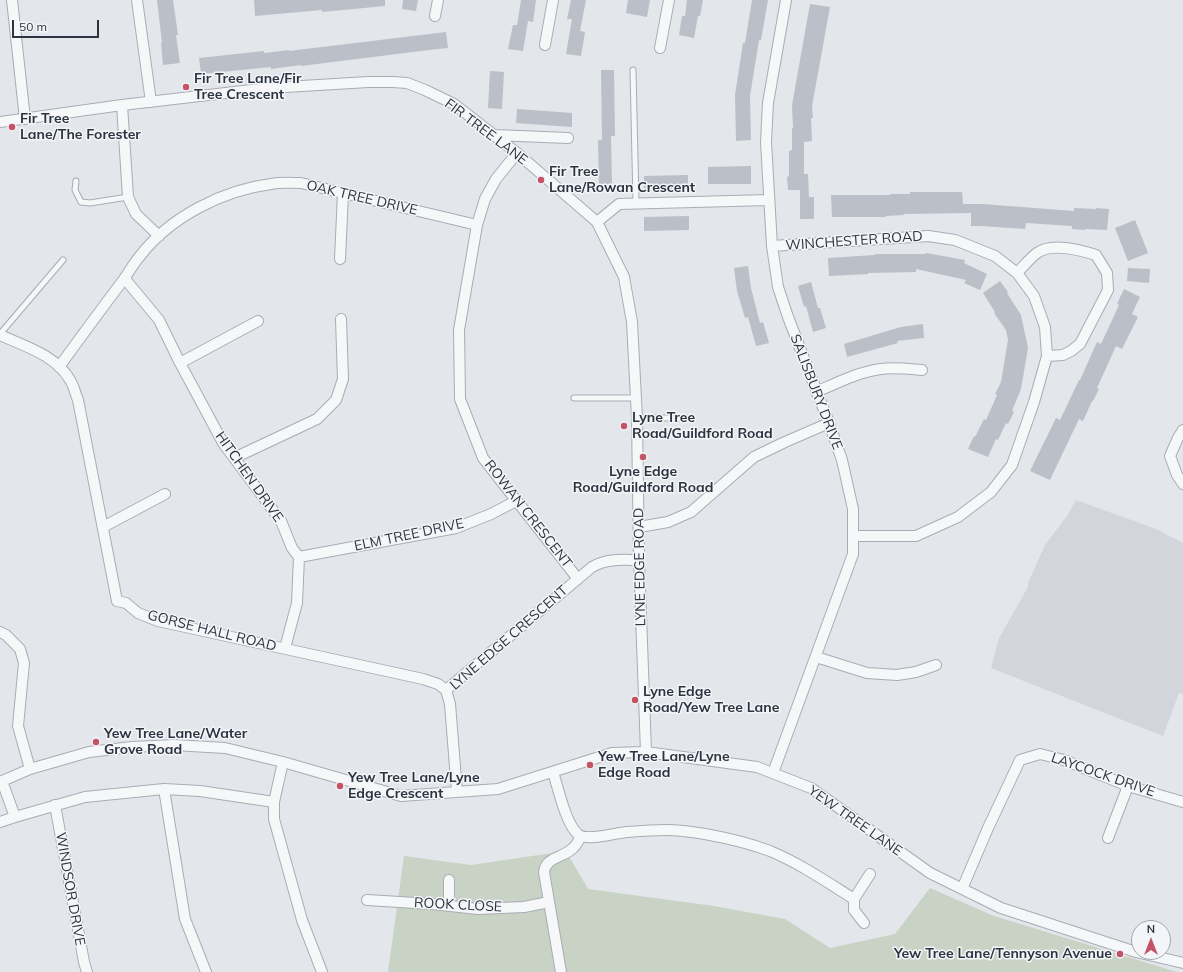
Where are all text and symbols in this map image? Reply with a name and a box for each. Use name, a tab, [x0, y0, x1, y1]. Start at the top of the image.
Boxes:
scale bar	[14, 12, 101, 38]
text: 50 m	[19, 19, 47, 34]
place label: Fir Tree Lane/Fir Tree Crescent	[194, 71, 301, 104]
marker: Fir Tree Lane/Fir Tree Crescent	[181, 82, 191, 92]
street label: FIR TREE LANE	[441, 95, 531, 169]
place label: Fir Tree Lane/The Forester	[20, 111, 141, 144]
marker: Fir Tree Lane/The Forester	[7, 122, 17, 132]
place label: Fir Tree Lane/Rowan Crescent	[549, 164, 695, 196]
marker: Fir Tree Lane/Rowan Crescent	[536, 175, 546, 185]
street label: OAK TREE DRIVE	[305, 177, 419, 219]
street label: WINCHESTER ROAD	[785, 228, 923, 254]
street label: SALISBURY DRIVE	[786, 332, 846, 452]
place label: Lyne Tree Road/Guildford Road	[632, 410, 773, 442]
marker: Lyne Tree Road/Guildford Road	[619, 421, 629, 431]
street label: HITCHEN DRIVE	[212, 429, 286, 525]
marker: Lyne Edge Road/Guildford Road	[638, 452, 648, 462]
street label: ROWAN CRESCENT	[481, 457, 575, 571]
place label: Lyne Edge Road/Guildford Road	[573, 464, 713, 496]
street label: LYNE EDGE ROAD	[631, 507, 649, 627]
street label: ELM TREE DRIVE	[353, 515, 465, 555]
street label: LYNE EDGE CRESCENT	[447, 582, 571, 694]
street label: GORSE HALL ROAD	[146, 607, 278, 655]
place label: Lyne Edge Road/Yew Tree Lane	[643, 684, 779, 716]
marker: Lyne Edge Road/Yew Tree Lane	[630, 695, 640, 705]
place label: Yew Tree Lane/Water Grove Road	[104, 726, 247, 758]
marker: Yew Tree Lane/Water Grove Road	[91, 737, 101, 747]
place label: Yew Tree Lane/Lyne Edge Road	[598, 749, 730, 782]
street label: LAYCOCK DRIVE	[1049, 749, 1157, 801]
marker: Yew Tree Lane/Lyne Edge Road	[585, 760, 595, 770]
place label: Yew Tree Lane/Lyne Edge Crescent	[348, 770, 480, 802]
marker: Yew Tree Lane/Lyne Edge Crescent	[335, 781, 345, 791]
street label: YEW TREE LANE	[805, 782, 905, 860]
street label: WINDSOR DRIVE	[52, 831, 88, 947]
street label: ROOK CLOSE	[414, 894, 502, 916]
north arrow	[1131, 920, 1171, 960]
text: N	[1147, 922, 1155, 936]
place label: Yew Tree Lane/Tennyson Avenue	[894, 946, 1112, 962]
marker: Yew Tree Lane/Tennyson Avenue	[1115, 949, 1125, 959]

